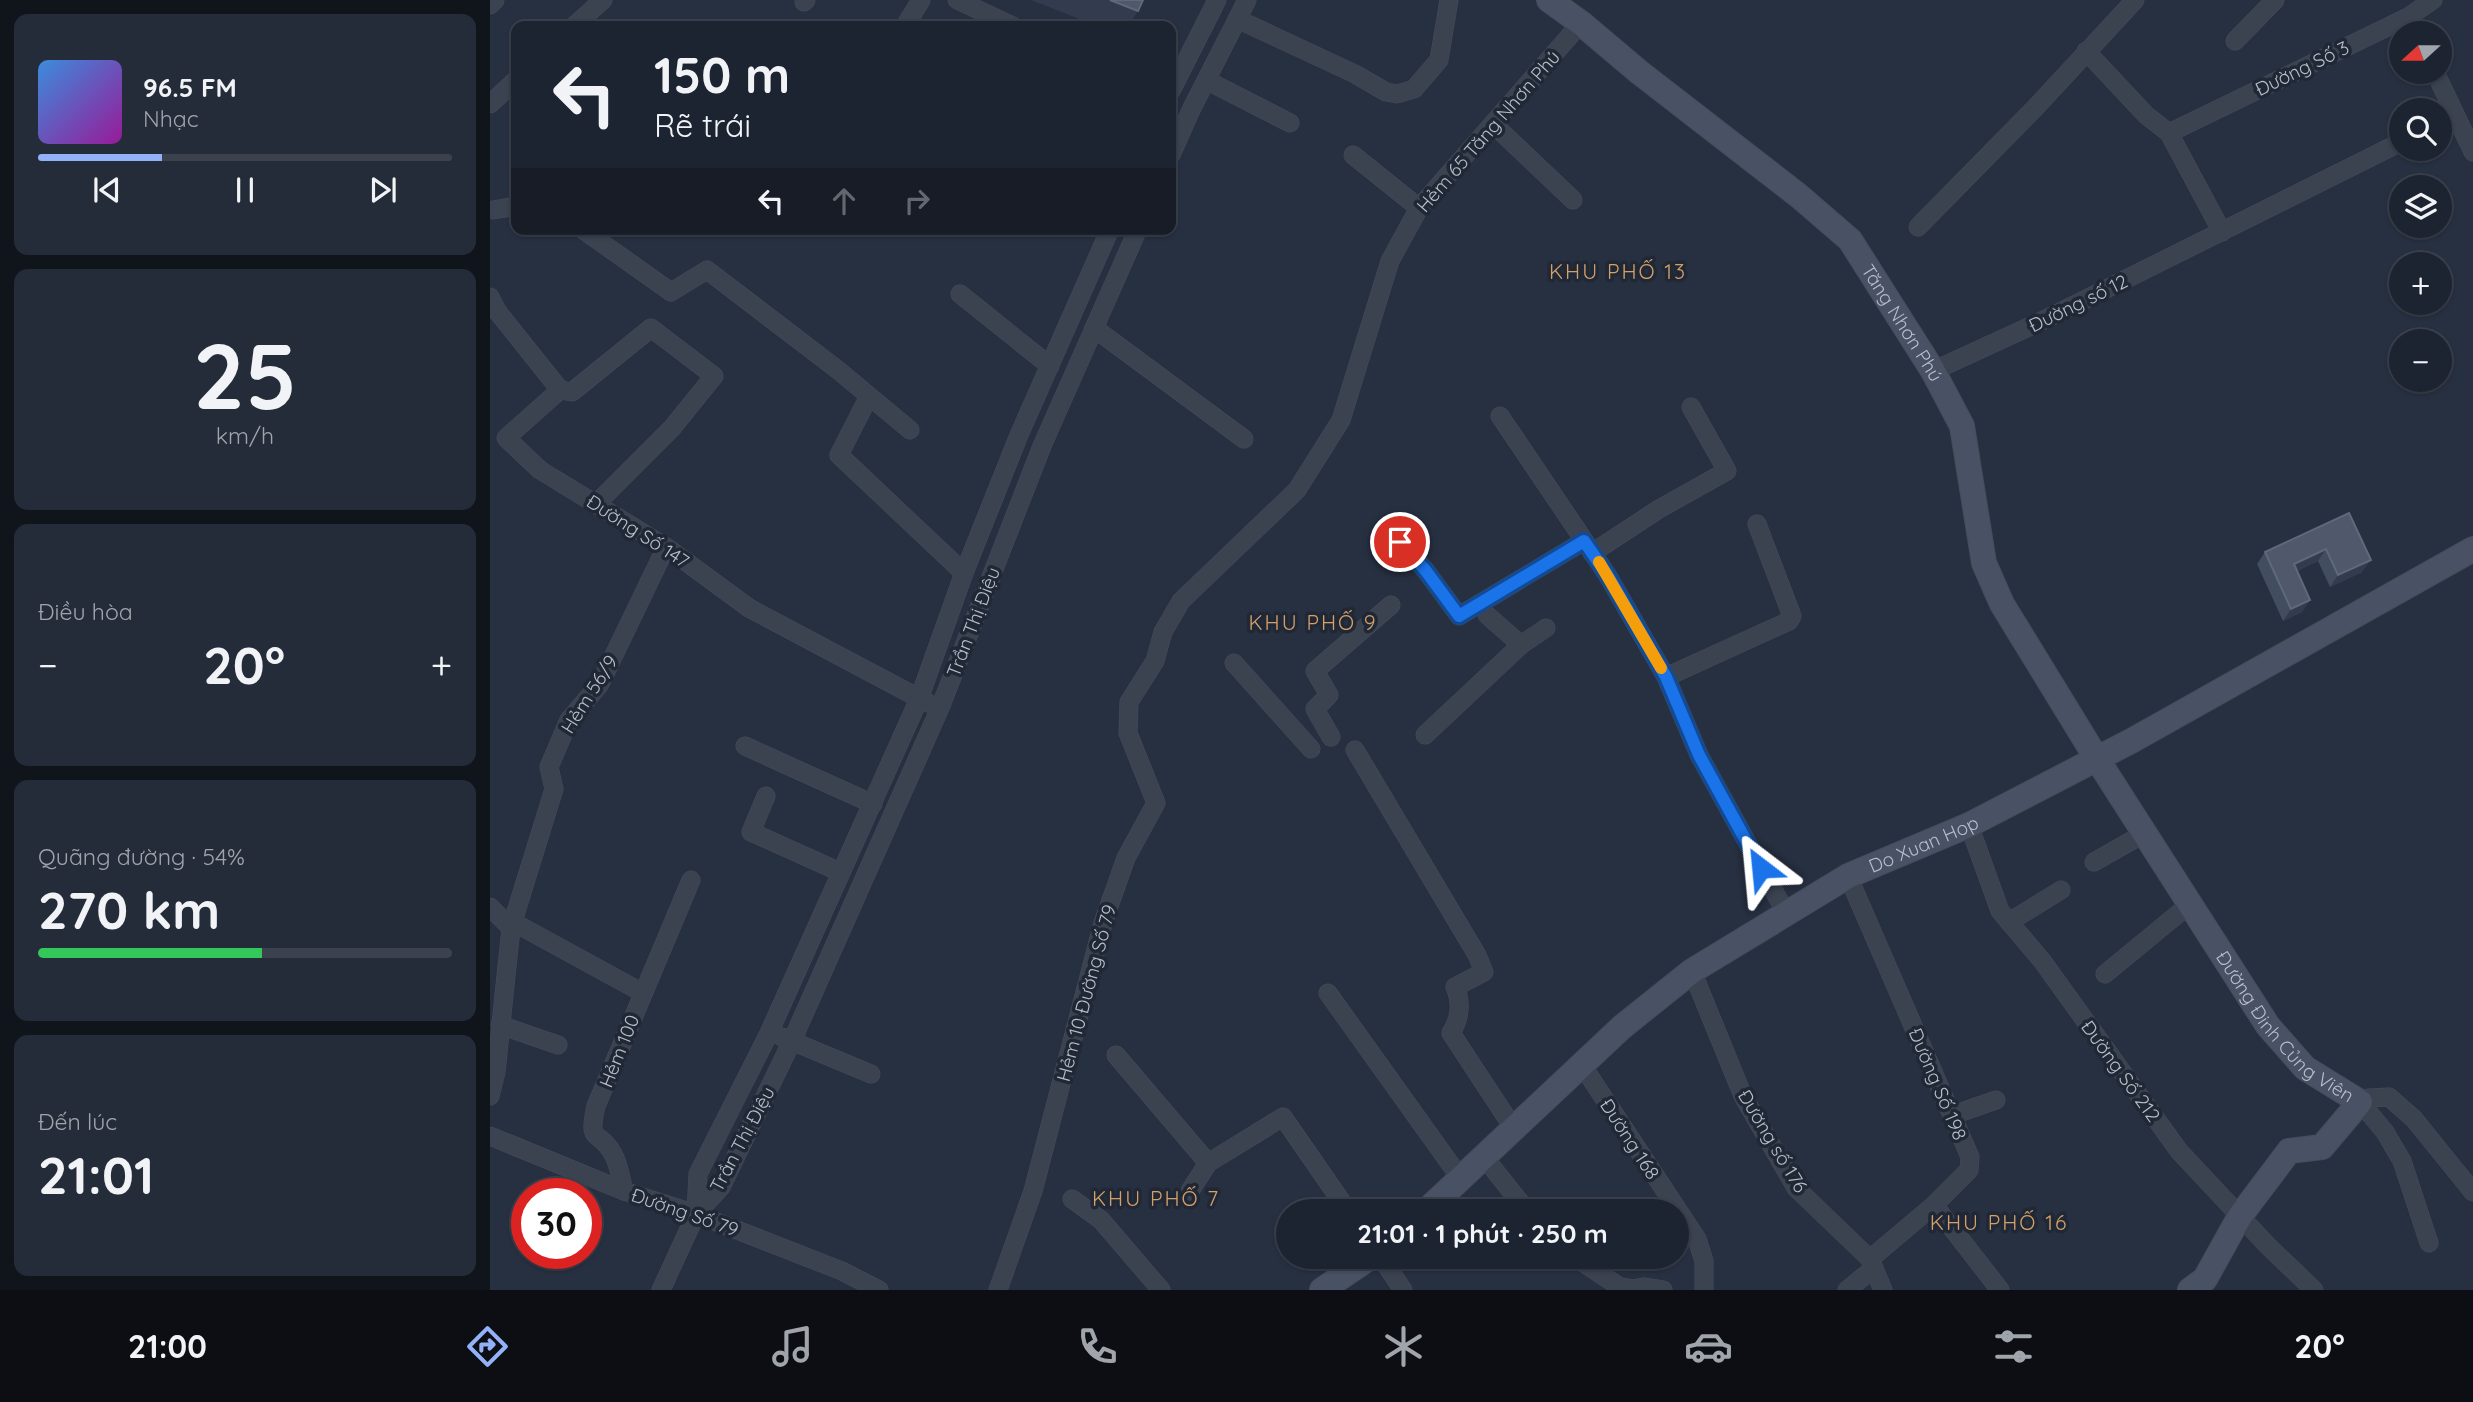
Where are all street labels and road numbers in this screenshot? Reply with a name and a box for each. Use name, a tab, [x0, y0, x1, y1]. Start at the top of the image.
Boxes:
street label: Đường Số 3	[2251, 35, 2353, 101]
street label: Hẻm 65 Tăng Nhơn Phú	[1411, 45, 1565, 217]
street label: Tăng Nhơn Phú	[1856, 260, 1948, 385]
street label: Đường số 12	[2025, 269, 2131, 337]
street label: Đường Số 147	[582, 489, 694, 573]
street label: Trần Thị Điệu	[941, 564, 1005, 680]
street label: Hẻm 56/9	[555, 650, 623, 738]
street label: Do Xuan Hop	[1865, 810, 1983, 878]
street label: Hẻm 10 Đường Số 79	[1051, 902, 1121, 1084]
street label: Đường Đinh Củng Viên	[2211, 946, 2358, 1107]
street label: Hẻm 100	[594, 1011, 644, 1091]
street label: Đường Số 212	[2076, 1016, 2166, 1126]
street label: Đường Số 198	[1904, 1024, 1972, 1144]
street label: Trần Thị Điệu	[704, 1082, 780, 1196]
street label: Đường số 176	[1733, 1085, 1813, 1197]
street label: Đường 168	[1595, 1094, 1665, 1184]
street label: Đường Số 79	[628, 1182, 742, 1242]

